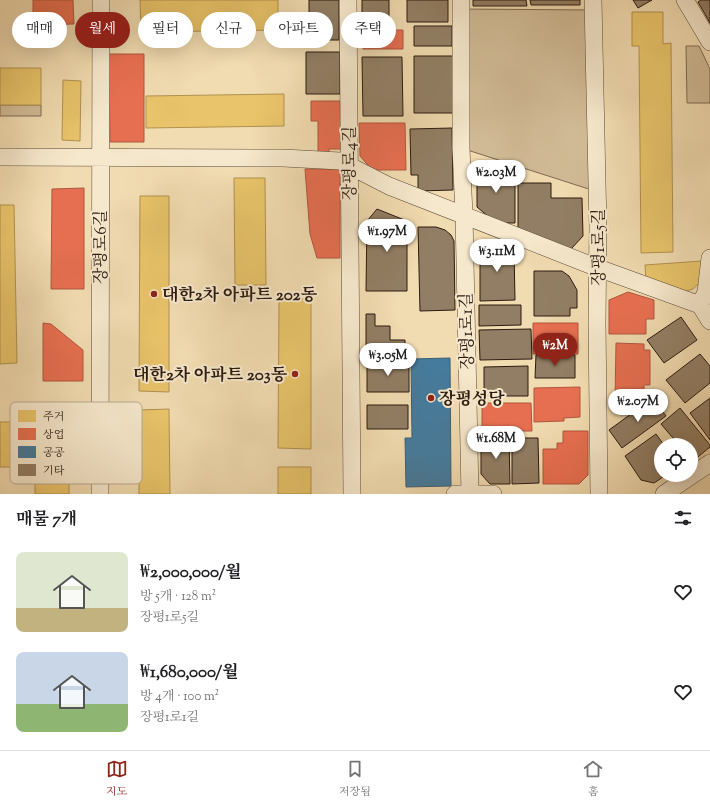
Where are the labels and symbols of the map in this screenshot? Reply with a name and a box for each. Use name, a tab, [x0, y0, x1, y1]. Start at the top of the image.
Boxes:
street label: 장평로4길	[339, 126, 363, 200]
pin: ₩2.03M	[463, 160, 529, 194]
street label: 장평1로5길	[588, 208, 612, 286]
street label: 장평로6길	[90, 210, 114, 284]
pin: ₩1.97M	[354, 219, 420, 253]
pin: ₩3.11M	[464, 239, 530, 273]
place label: 대한2차 아파트 202동	[162, 284, 317, 308]
marker: 대한2차 아파트 202동	[149, 289, 159, 299]
street label: 장평1로1길	[455, 292, 481, 370]
pin: ₩2M	[536, 333, 574, 367]
pin: ₩3.05M	[355, 343, 421, 377]
place label: 대한2차 아파트 203동	[133, 364, 288, 388]
marker: 대한2차 아파트 203동	[290, 369, 300, 379]
place label: 장평성당	[439, 388, 505, 412]
pin: ₩2.07M	[605, 389, 671, 423]
marker: 장평성당	[426, 393, 436, 403]
legend	[10, 402, 142, 484]
text: 주거	[43, 409, 64, 425]
pin: ₩1.68M	[463, 426, 529, 460]
text: 상업	[43, 427, 64, 443]
text: 공공	[43, 445, 65, 461]
text: 기타	[43, 463, 65, 479]

